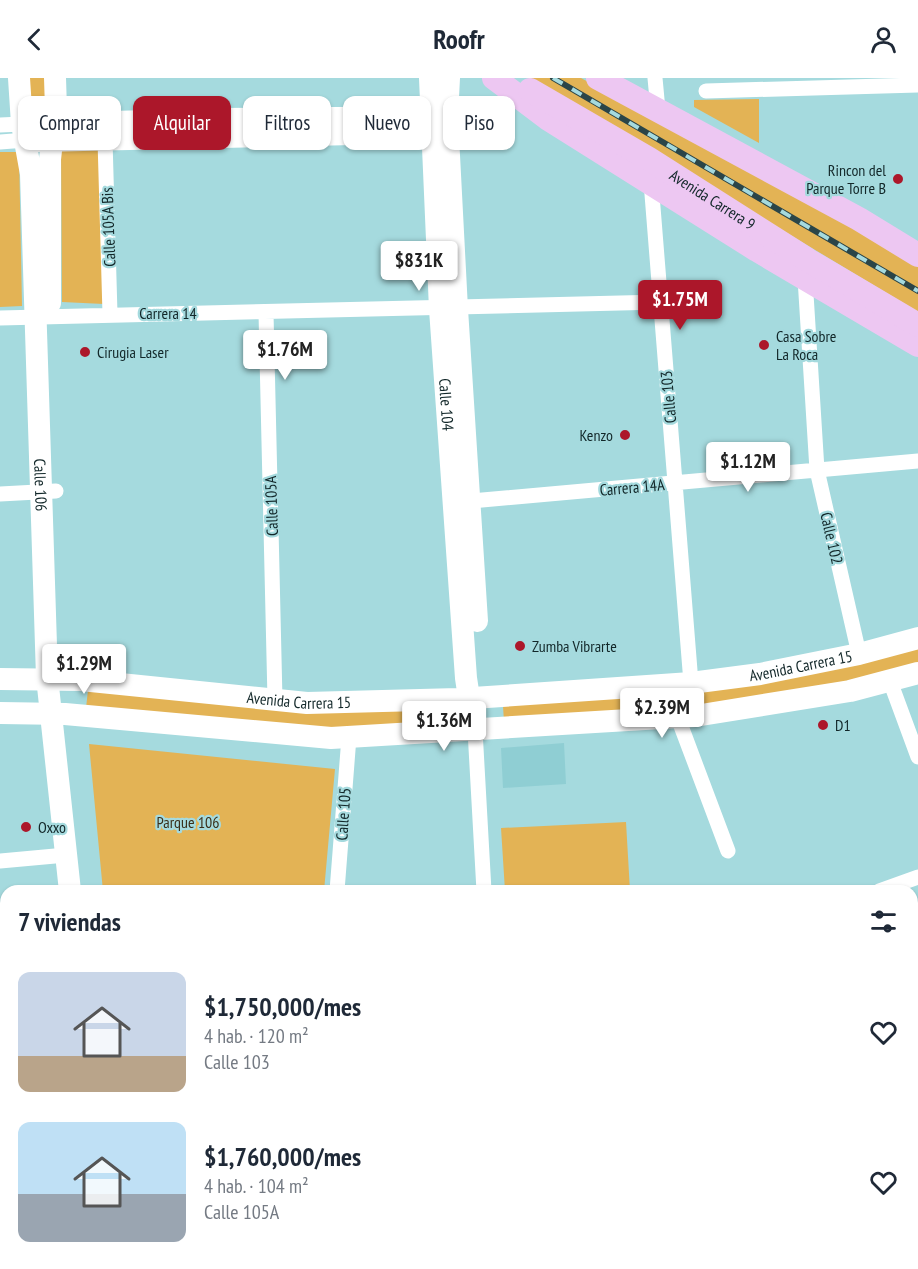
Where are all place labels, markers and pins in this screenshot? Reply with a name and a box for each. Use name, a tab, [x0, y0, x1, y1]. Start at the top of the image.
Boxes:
place label: Rincon del Parque Torre B	[806, 160, 886, 198]
marker: Rincon del Parque Torre B	[891, 172, 905, 186]
pin: $831K	[377, 241, 461, 292]
pin: $1.75M	[631, 280, 729, 331]
place label: Casa Sobre La Roca	[776, 326, 836, 364]
pin: $1.76M	[236, 330, 334, 381]
marker: Casa Sobre La Roca	[757, 338, 771, 352]
place label: Cirugia Laser	[97, 342, 169, 362]
marker: Cirugia Laser	[78, 345, 92, 359]
place label: Kenzo	[580, 425, 613, 445]
marker: Kenzo	[618, 428, 632, 442]
pin: $1.12M	[699, 442, 797, 493]
place label: Zumba Vibrarte	[532, 636, 617, 656]
marker: Zumba Vibrarte	[513, 639, 527, 653]
pin: $1.29M	[35, 644, 133, 695]
pin: $2.39M	[613, 688, 711, 739]
pin: $1.36M	[395, 701, 493, 752]
place label: D1	[835, 715, 851, 735]
marker: D1	[816, 718, 830, 732]
place label: Oxxo	[38, 817, 66, 837]
marker: Oxxo	[19, 820, 33, 834]

